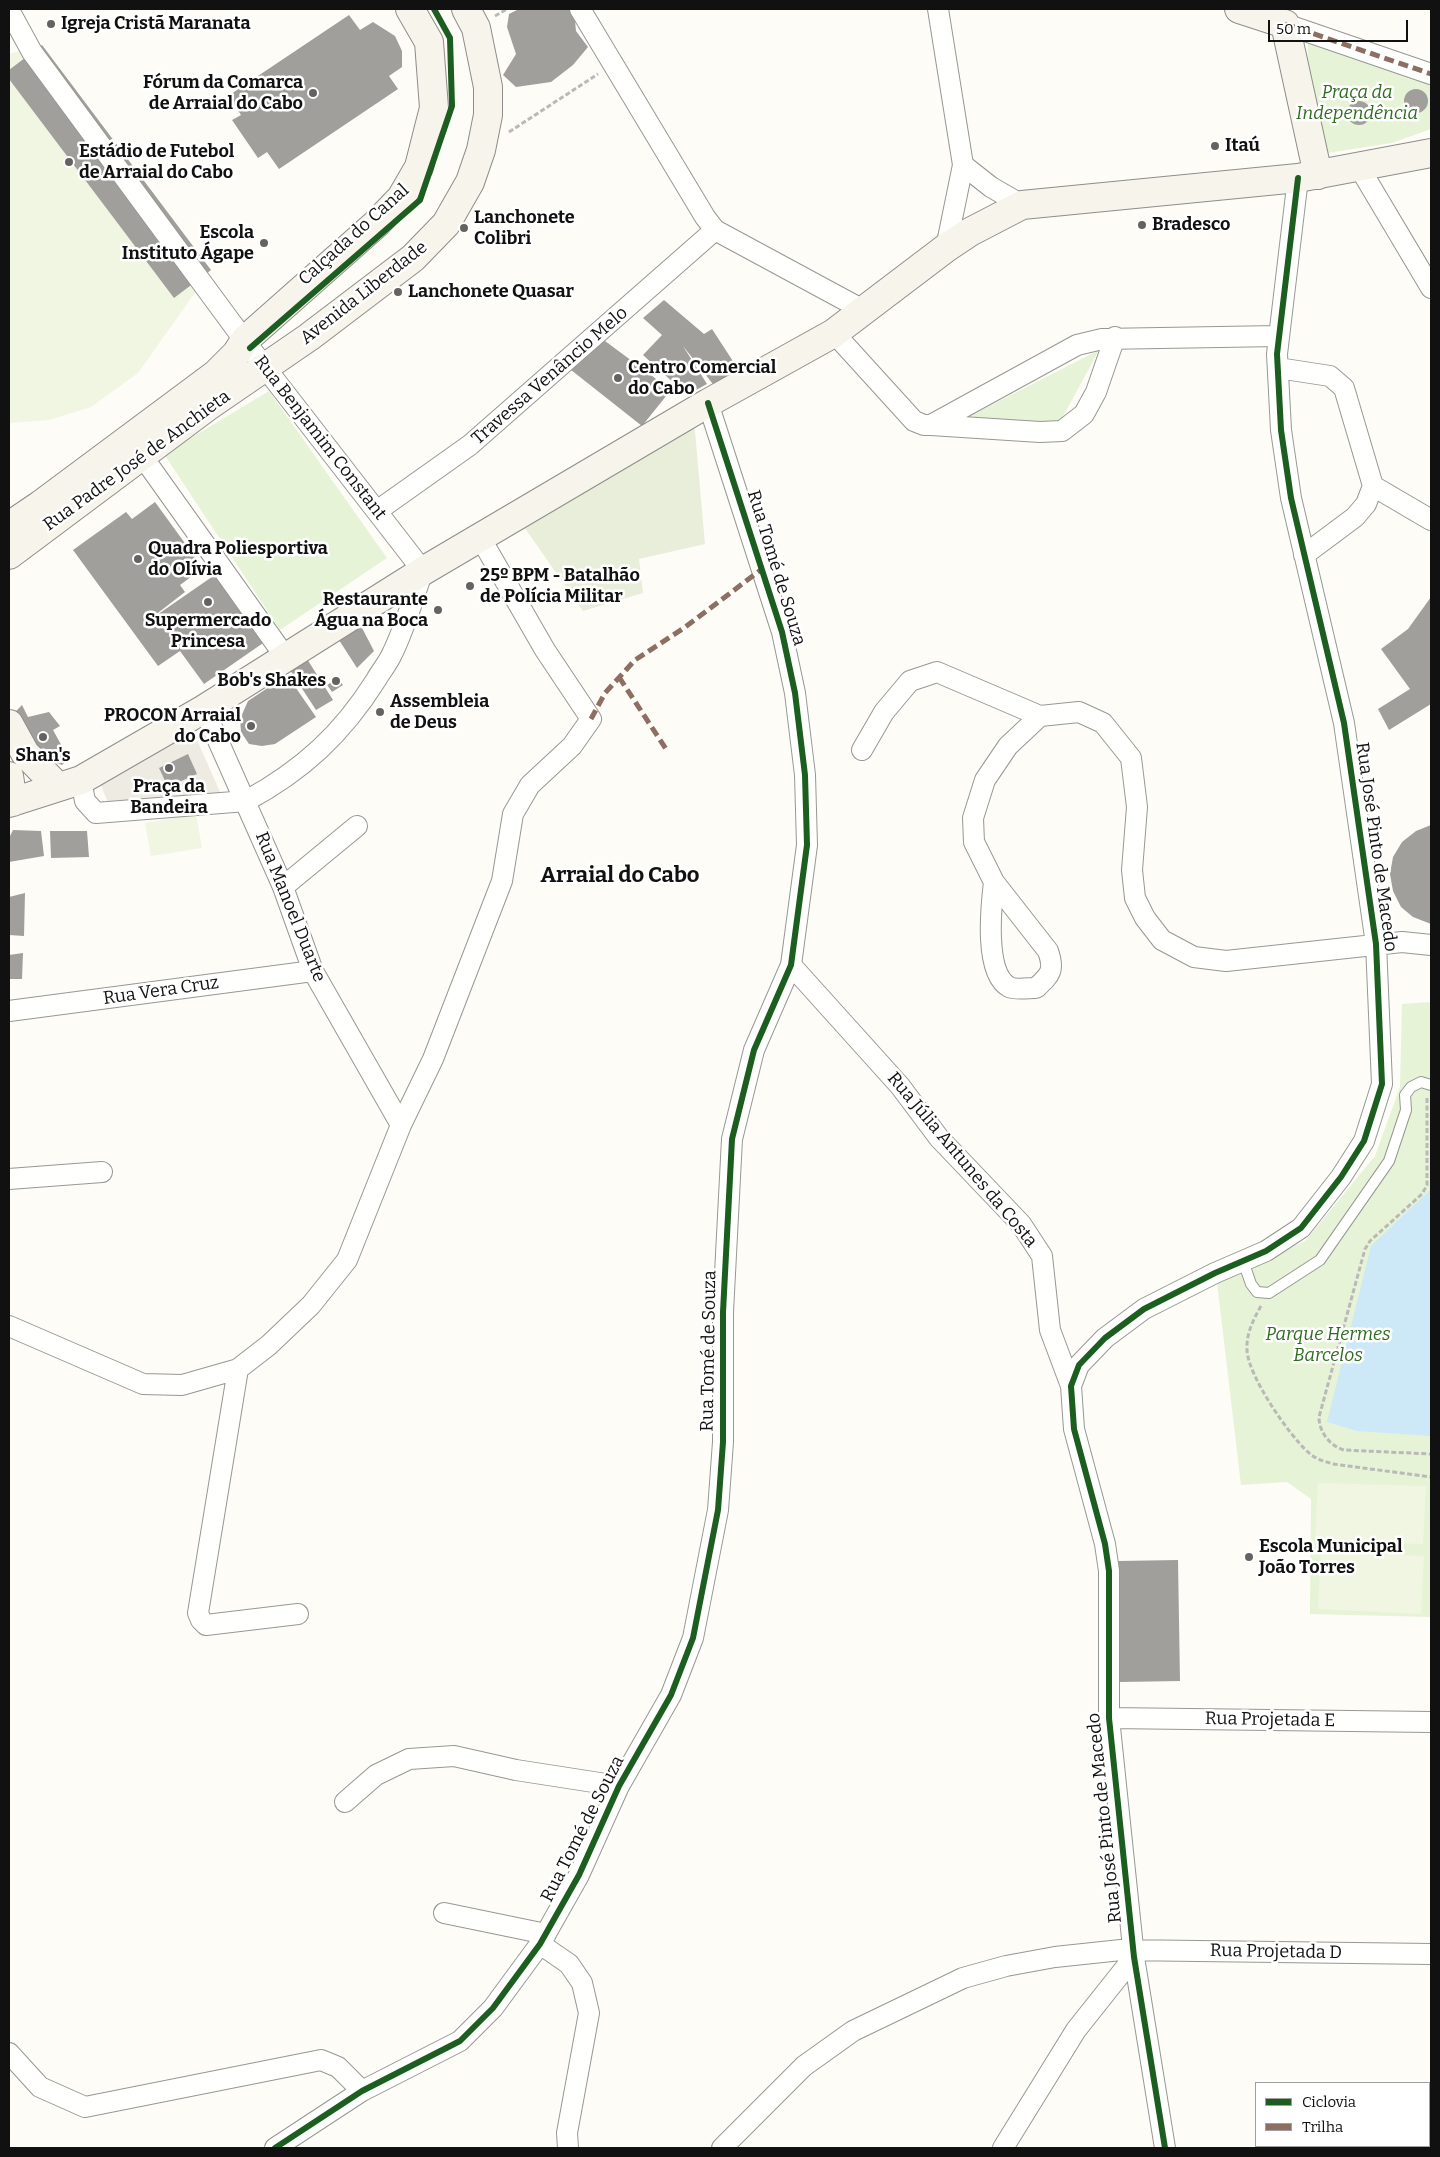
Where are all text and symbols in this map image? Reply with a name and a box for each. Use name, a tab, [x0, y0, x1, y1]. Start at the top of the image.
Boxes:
scale bar	[1270, 10, 1410, 42]
place label: Igreja Cristã Maranata	[61, 13, 251, 35]
marker: Igreja Cristã Maranata	[45, 18, 57, 30]
text: 50 m	[1276, 20, 1311, 38]
place label: Fórum da Comarca de Arraial do Cabo	[143, 72, 303, 115]
park label: Praça da Independência	[1296, 82, 1418, 125]
marker: Fórum da Comarca de Arraial do Cabo	[307, 87, 319, 99]
place label: Itaú	[1225, 135, 1260, 157]
marker: Itaú	[1209, 140, 1221, 152]
place label: Estádio de Futebol de Arraial do Cabo	[79, 141, 234, 183]
marker: Estádio de Futebol de Arraial do Cabo	[63, 156, 75, 168]
street label: Calçada do Canal	[294, 180, 414, 290]
place label: Lanchonete Colibri	[474, 207, 575, 250]
place label: Bradesco	[1152, 214, 1230, 236]
marker: Bradesco	[1136, 219, 1148, 231]
place label: Escola Instituto Ágape	[122, 222, 254, 264]
marker: Lanchonete Colibri	[458, 222, 470, 234]
marker: Escola Instituto Ágape	[258, 237, 270, 249]
street label: Avenida Liberdade	[296, 237, 432, 349]
place label: Lanchonete Quasar	[408, 281, 574, 303]
marker: Lanchonete Quasar	[392, 286, 404, 298]
street label: Travessa Venâncio Melo	[468, 302, 632, 450]
street label: Rua Benjamim Constant	[249, 352, 391, 524]
place label: Centro Comercial do Cabo	[628, 357, 776, 399]
marker: Centro Comercial do Cabo	[612, 372, 624, 384]
street label: Rua Padre José de Anchieta	[39, 386, 235, 536]
street label: Rua Tomé de Souza	[742, 488, 810, 648]
place label: Quadra Poliesportiva do Olívia	[148, 538, 328, 580]
marker: Quadra Poliesportiva do Olívia	[132, 553, 144, 565]
place label: 25º BPM - Batalhão de Polícia Militar	[480, 565, 640, 608]
marker: 25º BPM - Batalhão de Polícia Militar	[464, 580, 476, 592]
place label: Restaurante Água na Boca	[315, 589, 428, 632]
marker: Supermercado Princesa	[202, 596, 214, 608]
marker: Restaurante Água na Boca	[432, 604, 444, 616]
place label: Supermercado Princesa	[145, 610, 271, 652]
place label: Bob's Shakes	[217, 670, 326, 692]
marker: Bob's Shakes	[330, 675, 342, 687]
place label: Assembleia de Deus	[390, 691, 489, 734]
place label: PROCON Arraial do Cabo	[104, 705, 241, 748]
marker: Assembleia de Deus	[374, 706, 386, 718]
marker: PROCON Arraial do Cabo	[245, 720, 257, 732]
marker: Shan's	[37, 731, 49, 743]
street label: Rua José Pinto de Macedo	[1351, 741, 1401, 953]
place label: Shan's	[15, 745, 71, 767]
marker: Praça da Bandeira	[163, 762, 175, 774]
place label: Praça da Bandeira	[130, 776, 208, 819]
street label: Rua Manoel Duarte	[250, 829, 330, 985]
district label: Arraial do Cabo	[540, 863, 700, 889]
street label: Rua Vera Cruz	[102, 972, 220, 1010]
street label: Rua Júlia Antunes da Costa	[882, 1068, 1042, 1252]
street label: Rua Tomé de Souza	[697, 1270, 721, 1432]
park label: Parque Hermes Barcelos	[1265, 1324, 1391, 1366]
place label: Escola Municipal João Torres	[1259, 1536, 1403, 1578]
marker: Escola Municipal João Torres	[1243, 1551, 1255, 1563]
street label: Rua Projetada E	[1205, 1708, 1335, 1732]
street label: Rua José Pinto de Macedo	[1083, 1712, 1127, 1924]
street label: Rua Tomé de Souza	[537, 1752, 629, 1906]
street label: Rua Projetada D	[1210, 1940, 1342, 1964]
legend	[1255, 2082, 1430, 2147]
text: Ciclovia	[1302, 2093, 1356, 2111]
text: Trilha	[1302, 2118, 1343, 2136]

